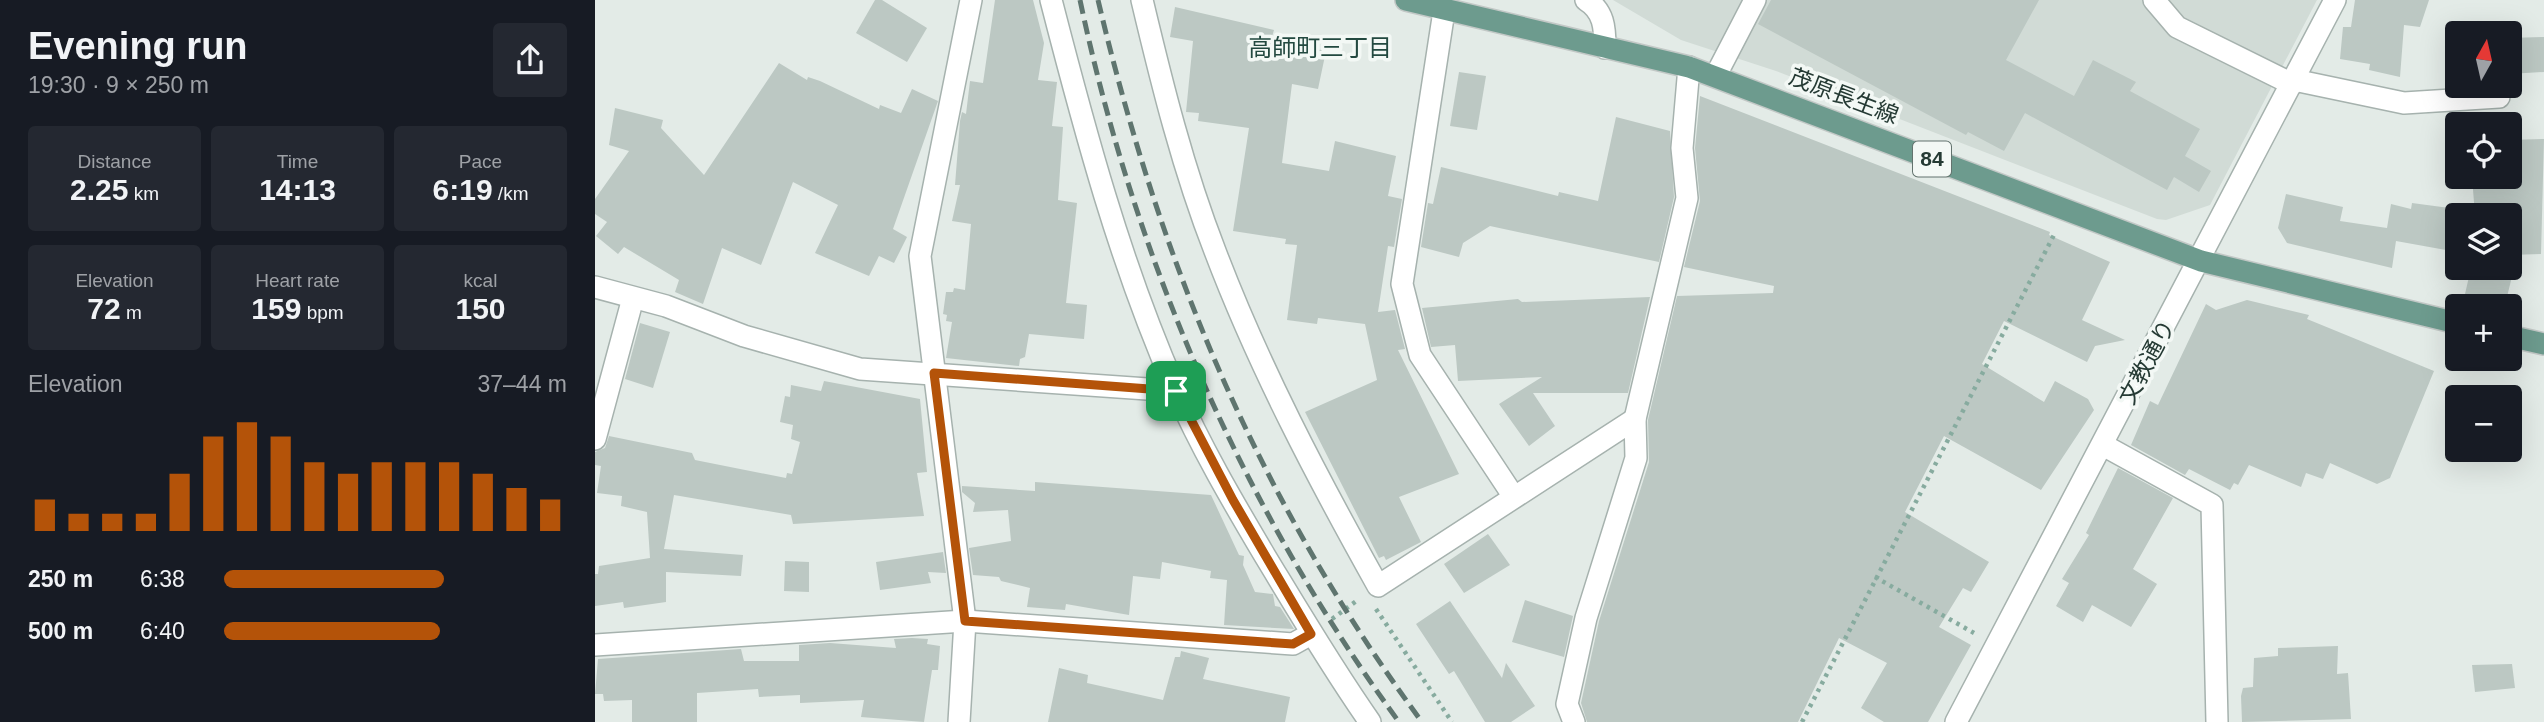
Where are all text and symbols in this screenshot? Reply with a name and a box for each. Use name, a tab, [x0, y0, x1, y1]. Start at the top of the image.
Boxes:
north arrow	[2445, 21, 2522, 98]
map controls	[2445, 21, 2522, 462]
button: share	[493, 23, 567, 97]
text: Evening run	[28, 25, 248, 67]
district label: 高師町三丁目	[1248, 34, 1392, 61]
street label: 茂原長生線	[1786, 63, 1902, 129]
text: 19:30 · 9 × 250 m	[28, 72, 209, 98]
button: locate	[2445, 112, 2522, 189]
road number: 84	[1913, 142, 1951, 176]
text: Distance	[78, 151, 151, 172]
text: Time	[277, 151, 318, 172]
text: Pace	[459, 151, 502, 172]
text: 2.25	[70, 173, 128, 206]
text: 14:13	[259, 173, 336, 206]
text: 6:19	[433, 173, 493, 206]
text: km	[128, 183, 159, 204]
text: /km	[493, 183, 528, 204]
button: layers	[2445, 203, 2522, 280]
text: Elevation	[75, 270, 154, 291]
text: Heart rate	[255, 270, 340, 291]
text: kcal	[464, 270, 497, 291]
text: 72	[87, 292, 121, 325]
text: 159	[251, 292, 301, 325]
text: 150	[455, 292, 506, 325]
button: +	[2445, 294, 2522, 371]
text: m	[121, 302, 142, 323]
text: bpm	[301, 302, 344, 323]
street label: 文教通り	[2114, 315, 2180, 409]
pin	[1146, 361, 1206, 421]
text: Elevation	[28, 371, 123, 397]
text: 37–44 m	[477, 371, 567, 397]
icon: arrive	[1157, 372, 1195, 410]
button: −	[2445, 385, 2522, 462]
text: 250 m	[28, 566, 93, 592]
text: 6:38	[140, 566, 185, 592]
text: 500 m	[28, 618, 93, 644]
text: 6:40	[140, 618, 185, 644]

